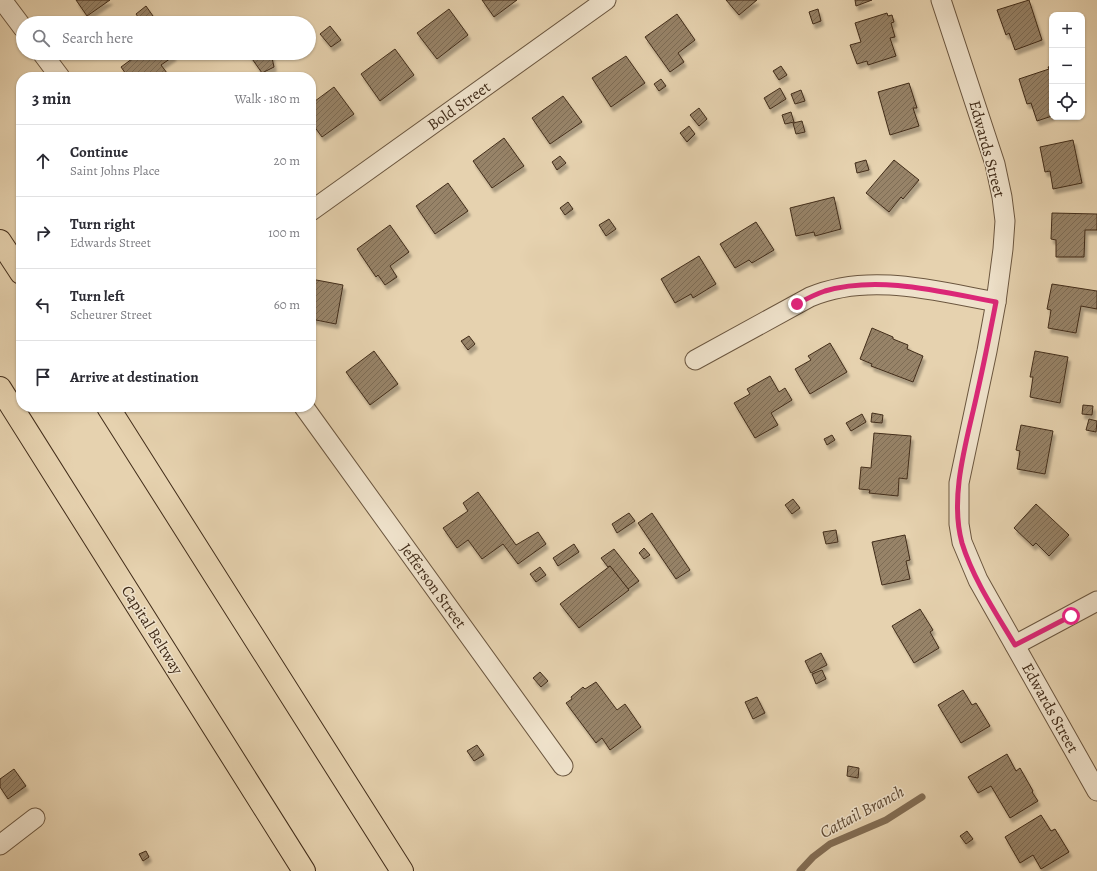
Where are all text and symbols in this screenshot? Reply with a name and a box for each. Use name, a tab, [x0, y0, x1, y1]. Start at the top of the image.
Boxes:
map controls	[1049, 12, 1085, 120]
button: +	[1049, 12, 1085, 48]
search box	[16, 16, 316, 60]
icon: search	[30, 27, 52, 49]
text: Search here	[62, 28, 133, 48]
button: −	[1049, 48, 1085, 84]
street label: Bold Street	[423, 76, 495, 136]
button: locate	[1049, 84, 1085, 120]
text: 3 min	[32, 87, 71, 110]
text: Walk · 180 m	[234, 90, 300, 107]
street label: Edwards Street	[963, 98, 1011, 200]
text: Continue	[70, 142, 128, 162]
icon: ahead	[32, 150, 54, 172]
text: 20 m	[274, 152, 300, 169]
text: Saint Johns Place	[70, 162, 160, 179]
text: Turn right	[70, 214, 135, 234]
icon: right	[32, 222, 54, 244]
text: 100 m	[268, 224, 300, 241]
text: Edwards Street	[70, 234, 151, 251]
text: Turn left	[70, 286, 125, 306]
icon: left	[32, 294, 54, 316]
route end	[788, 295, 806, 313]
text: 60 m	[274, 296, 300, 313]
text: Scheurer Street	[70, 306, 152, 323]
icon: arrive	[32, 366, 54, 388]
text: Arrive at destination	[70, 367, 199, 387]
street label: Jefferson Street	[395, 539, 471, 633]
street label: Capital Beltway	[116, 581, 189, 680]
route start	[1062, 607, 1080, 625]
street label: Edwards Street	[1016, 659, 1084, 757]
water label: Cattail Branch	[816, 780, 908, 844]

